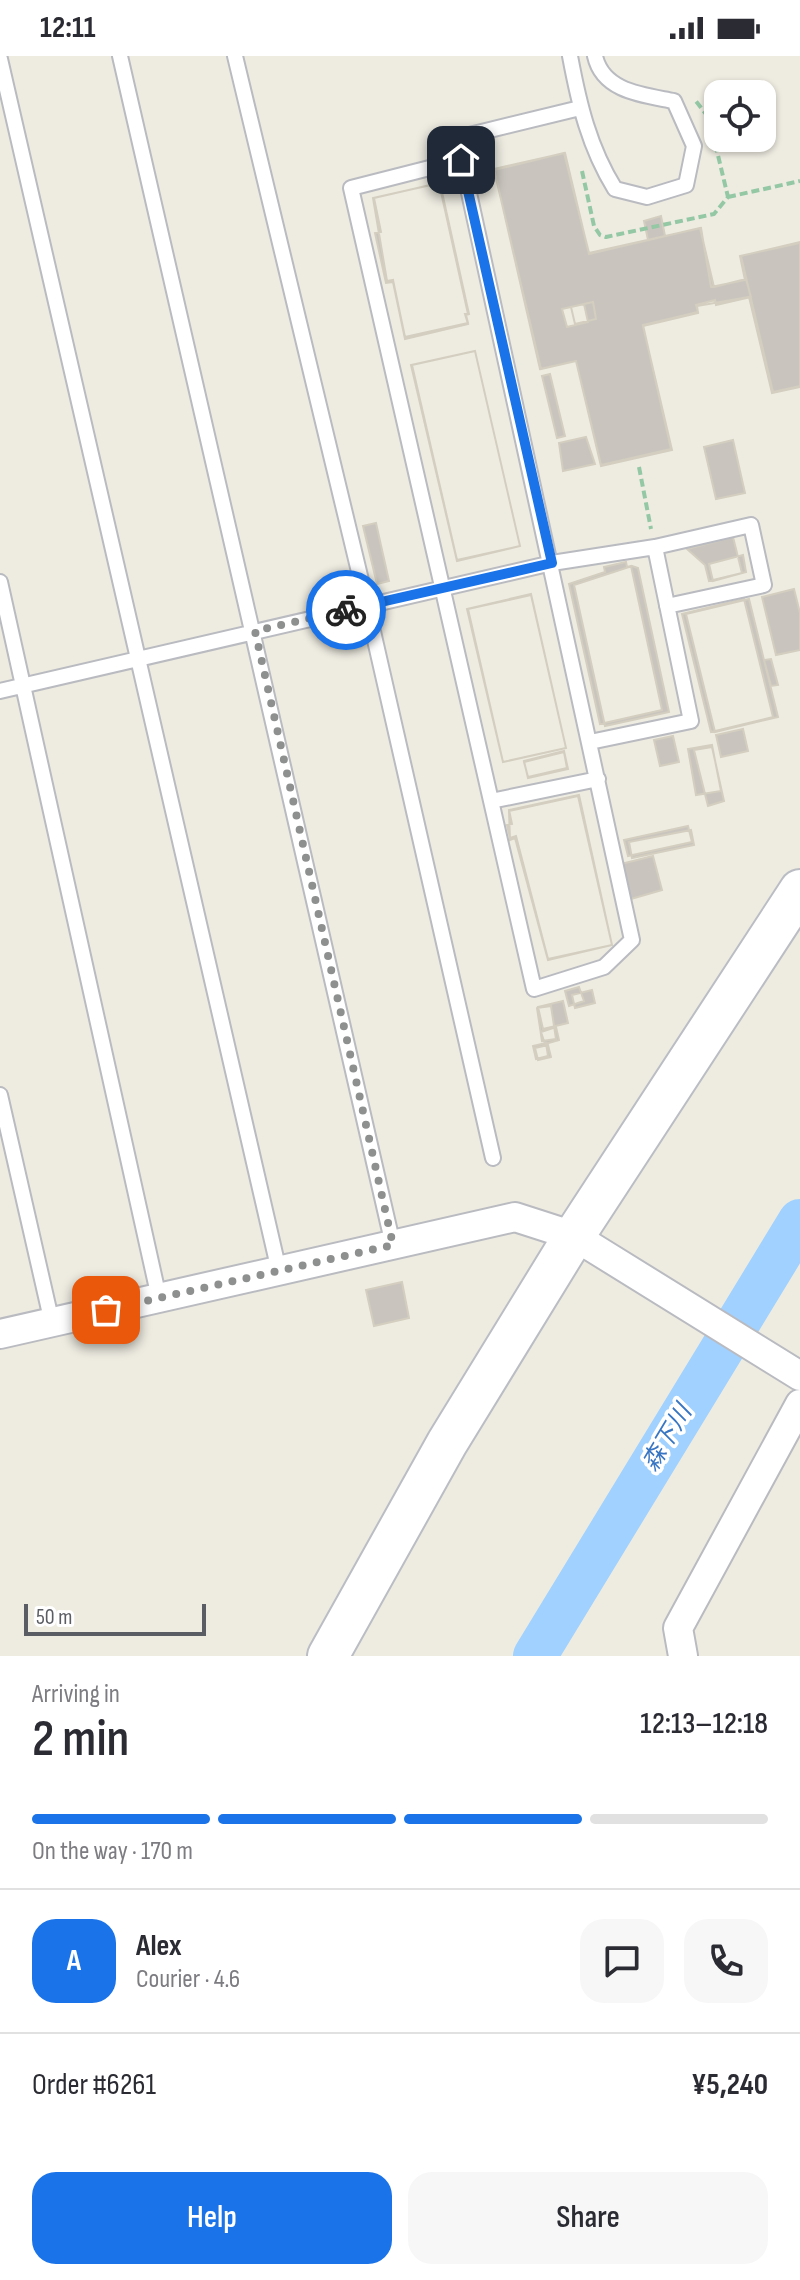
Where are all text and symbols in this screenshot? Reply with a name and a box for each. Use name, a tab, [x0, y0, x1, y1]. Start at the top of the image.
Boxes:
text: 12:11	[40, 10, 95, 46]
map controls	[704, 80, 776, 152]
button: locate	[704, 80, 776, 152]
pin	[427, 126, 495, 194]
icon: home	[439, 138, 483, 182]
courier	[306, 570, 386, 650]
icon: bike	[324, 588, 368, 632]
pin	[72, 1276, 140, 1344]
icon: bag	[84, 1288, 128, 1332]
water label: 森下川	[636, 1397, 700, 1476]
scale bar	[24, 1600, 206, 1636]
text: 50 m	[36, 1604, 72, 1631]
text: Arriving in	[32, 1679, 120, 1710]
text: 12:13–12:18	[640, 1706, 768, 1742]
text: 2 min	[32, 1708, 129, 1771]
text: On the way · 170 m	[32, 1836, 193, 1867]
button: chat	[580, 1919, 664, 2003]
button: phone	[684, 1919, 768, 2003]
text: Alex	[136, 1928, 182, 1964]
text: A	[67, 1943, 81, 1979]
text: Courier · 4.6	[136, 1964, 240, 1995]
text: Order #6261	[32, 2067, 156, 2103]
text: ¥5,240	[691, 2067, 768, 2103]
button: Help	[32, 2172, 392, 2264]
button: Share	[408, 2172, 768, 2264]

